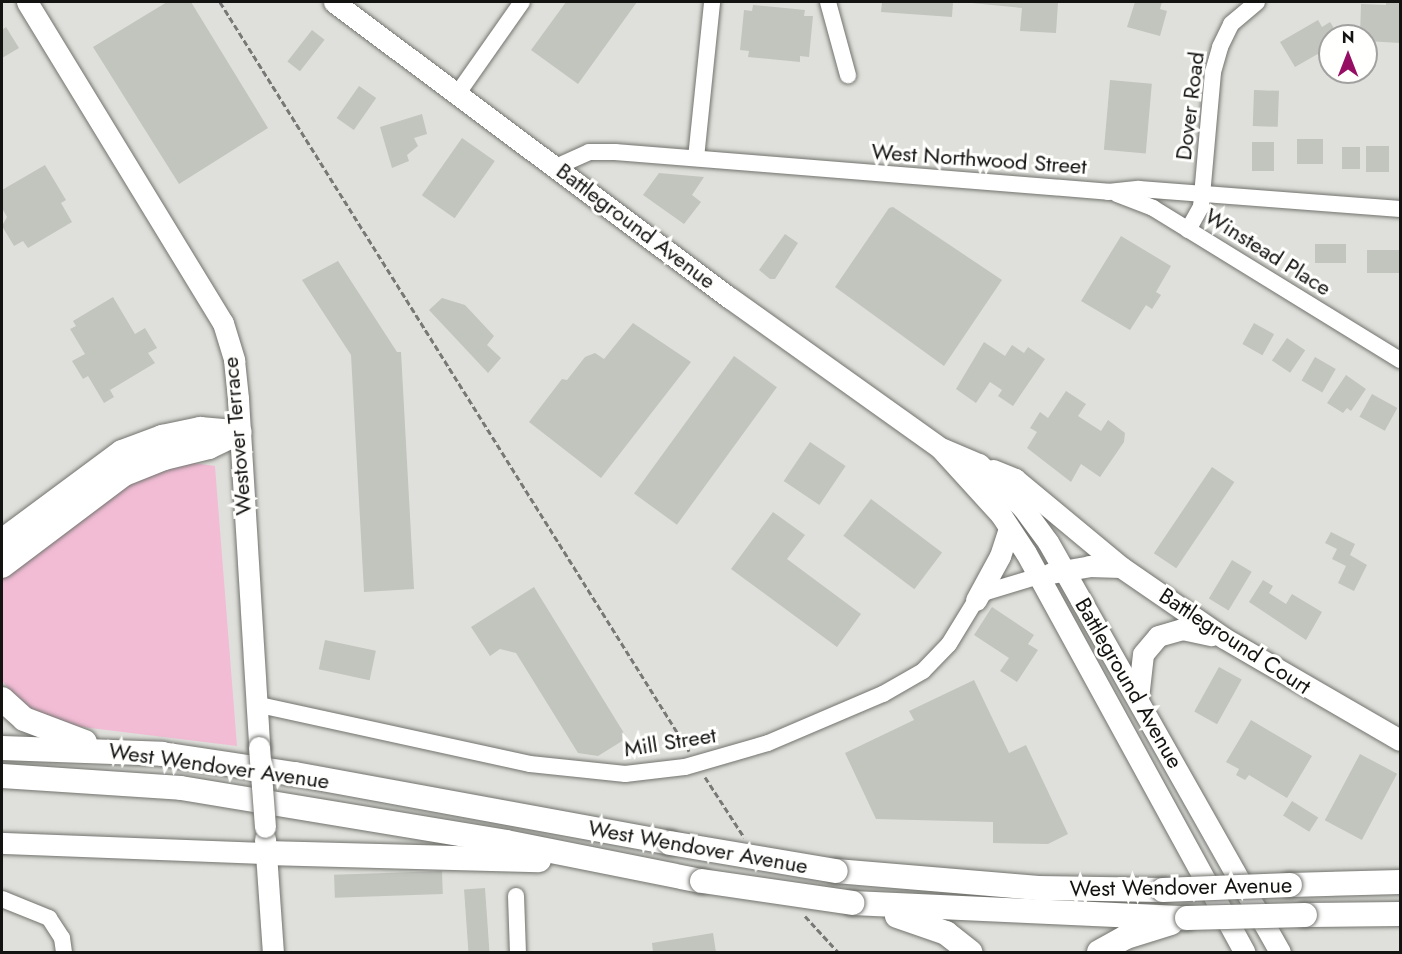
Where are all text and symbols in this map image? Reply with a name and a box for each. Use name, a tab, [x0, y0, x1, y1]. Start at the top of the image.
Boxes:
north arrow	[1318, 24, 1378, 84]
text: N	[1342, 26, 1354, 49]
street label: Dover Road	[1170, 50, 1210, 162]
street label: West Northwood Street	[870, 138, 1088, 180]
street label: Battleground Avenue	[551, 158, 721, 294]
street label: Winstead Place	[1200, 203, 1336, 301]
street label: Westover Terrace	[217, 356, 257, 516]
street label: Battleground Court	[1154, 582, 1316, 700]
street label: Battleground Avenue	[1069, 593, 1189, 773]
street label: Mill Street	[622, 722, 718, 762]
street label: West Wendover Avenue	[107, 737, 331, 795]
street label: West Wendover Avenue	[586, 815, 810, 879]
street label: West Wendover Avenue	[1069, 872, 1293, 902]

